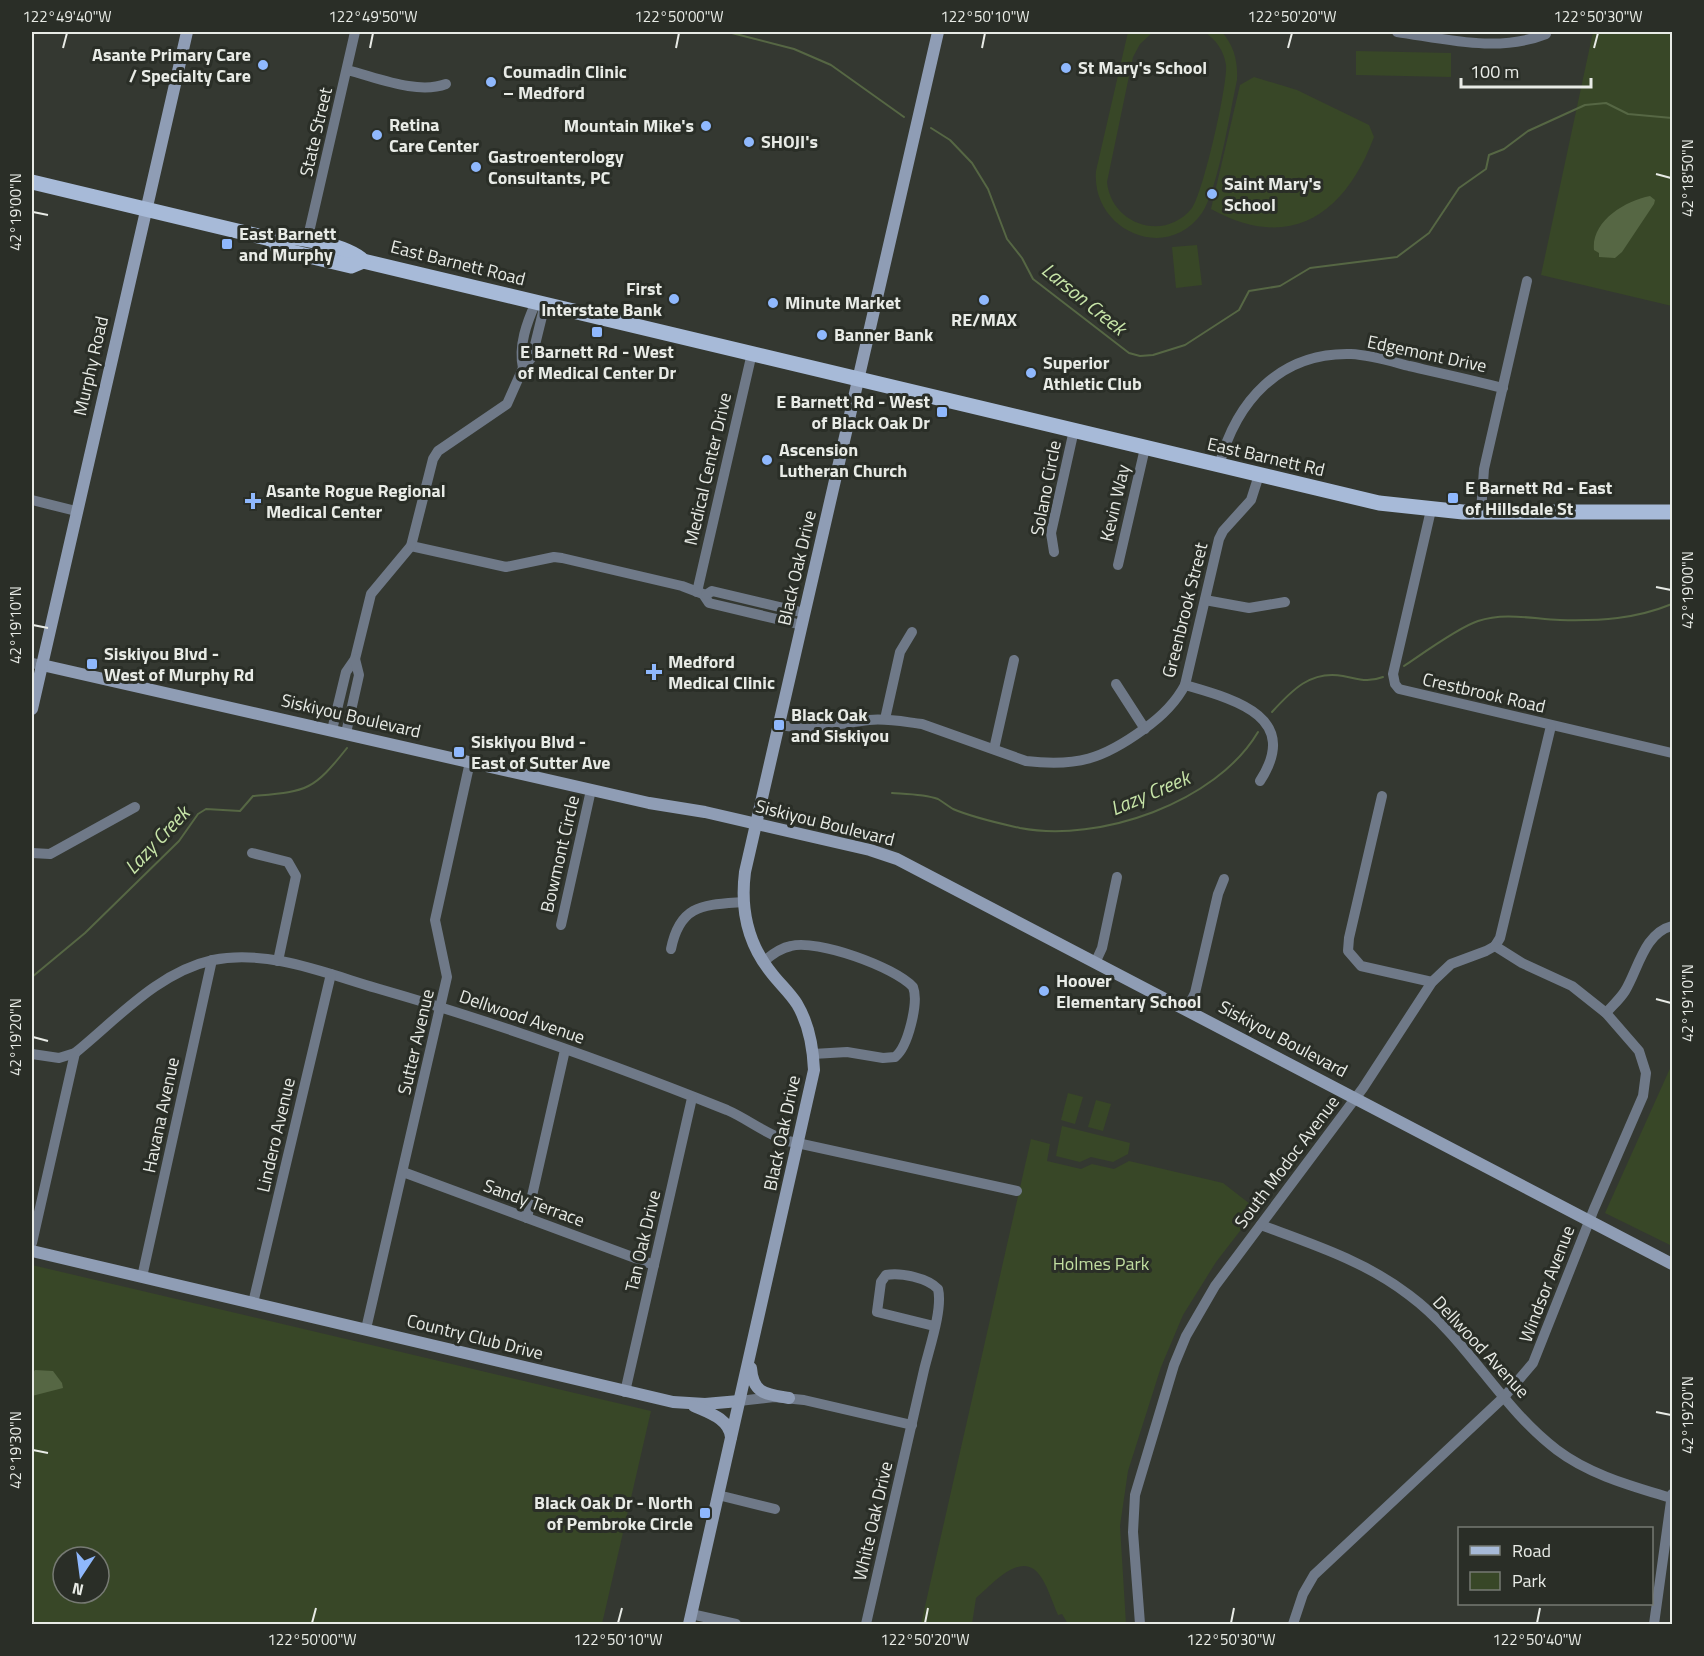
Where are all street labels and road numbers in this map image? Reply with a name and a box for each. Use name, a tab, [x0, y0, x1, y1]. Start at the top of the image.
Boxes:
street label: State Street	[292, 84, 339, 179]
street label: East Barnett Road	[388, 233, 528, 292]
street label: Murphy Road	[66, 313, 115, 418]
street label: Edgemont Drive	[1365, 328, 1489, 379]
street label: Medical Center Drive	[677, 390, 738, 548]
street label: East Barnett Rd	[1205, 430, 1327, 483]
street label: Solano Circle	[1023, 438, 1068, 538]
street label: Kevin Way	[1093, 461, 1137, 544]
street label: Black Oak Drive	[770, 508, 823, 628]
street label: Greenbrook Street	[1155, 539, 1215, 680]
street label: Crestbrook Road	[1420, 665, 1548, 720]
street label: Siskiyou Boulevard	[279, 686, 424, 745]
street label: Siskiyou Boulevard	[753, 792, 898, 853]
street label: Bowmont Circle	[533, 793, 586, 915]
street label: Dellwood Avenue	[456, 982, 589, 1051]
street label: Sutter Avenue	[390, 986, 441, 1097]
street label: Siskiyou Boulevard	[1214, 993, 1352, 1084]
street label: Havana Avenue	[135, 1055, 186, 1175]
street label: Black Oak Drive	[756, 1073, 807, 1193]
street label: Lindero Avenue	[249, 1075, 302, 1195]
street label: South Modoc Avenue	[1228, 1090, 1346, 1234]
street label: Sandy Terrace	[480, 1172, 589, 1233]
street label: Tan Oak Drive	[618, 1187, 667, 1294]
street label: Windsor Avenue	[1512, 1221, 1581, 1346]
street label: Dellwood Avenue	[1427, 1289, 1536, 1404]
street label: Country Club Drive	[404, 1307, 546, 1367]
street label: White Oak Drive	[846, 1459, 899, 1583]

